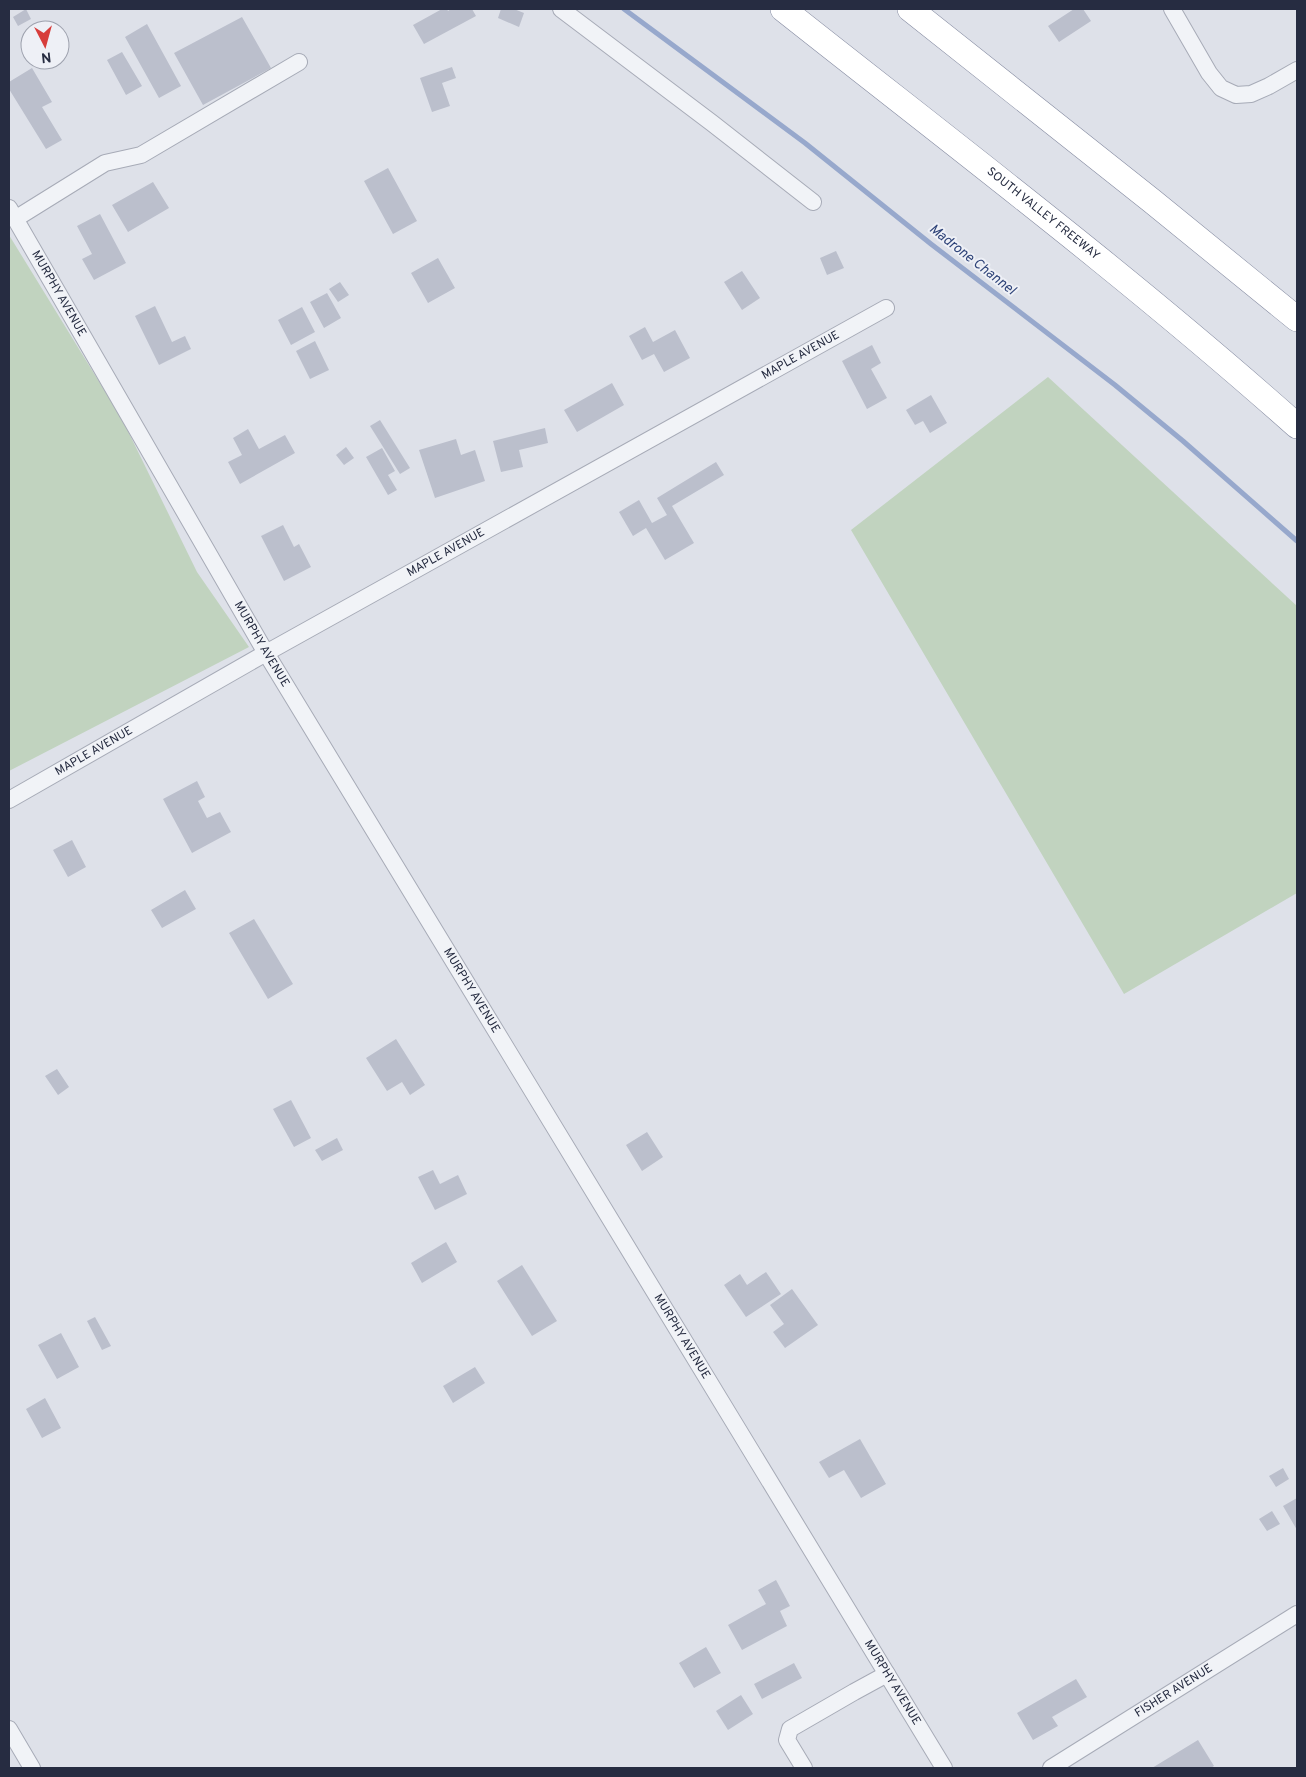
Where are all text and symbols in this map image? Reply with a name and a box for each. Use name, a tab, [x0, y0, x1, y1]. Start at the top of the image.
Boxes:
north arrow	[20, 20, 70, 70]
text: N	[40, 47, 52, 65]
street label: SOUTH VALLEY FREEWAY	[983, 164, 1103, 264]
water label: Madrone Channel	[925, 221, 1020, 300]
street label: MURPHY AVENUE	[27, 248, 90, 340]
street label: MAPLE AVENUE	[759, 327, 843, 384]
street label: MAPLE AVENUE	[404, 525, 488, 581]
street label: MURPHY AVENUE	[230, 598, 293, 690]
street label: MAPLE AVENUE	[52, 723, 136, 780]
street label: MURPHY AVENUE	[439, 945, 503, 1036]
street label: MURPHY AVENUE	[650, 1291, 714, 1382]
street label: MURPHY AVENUE	[860, 1637, 924, 1728]
street label: FISHER AVENUE	[1132, 1661, 1216, 1721]

